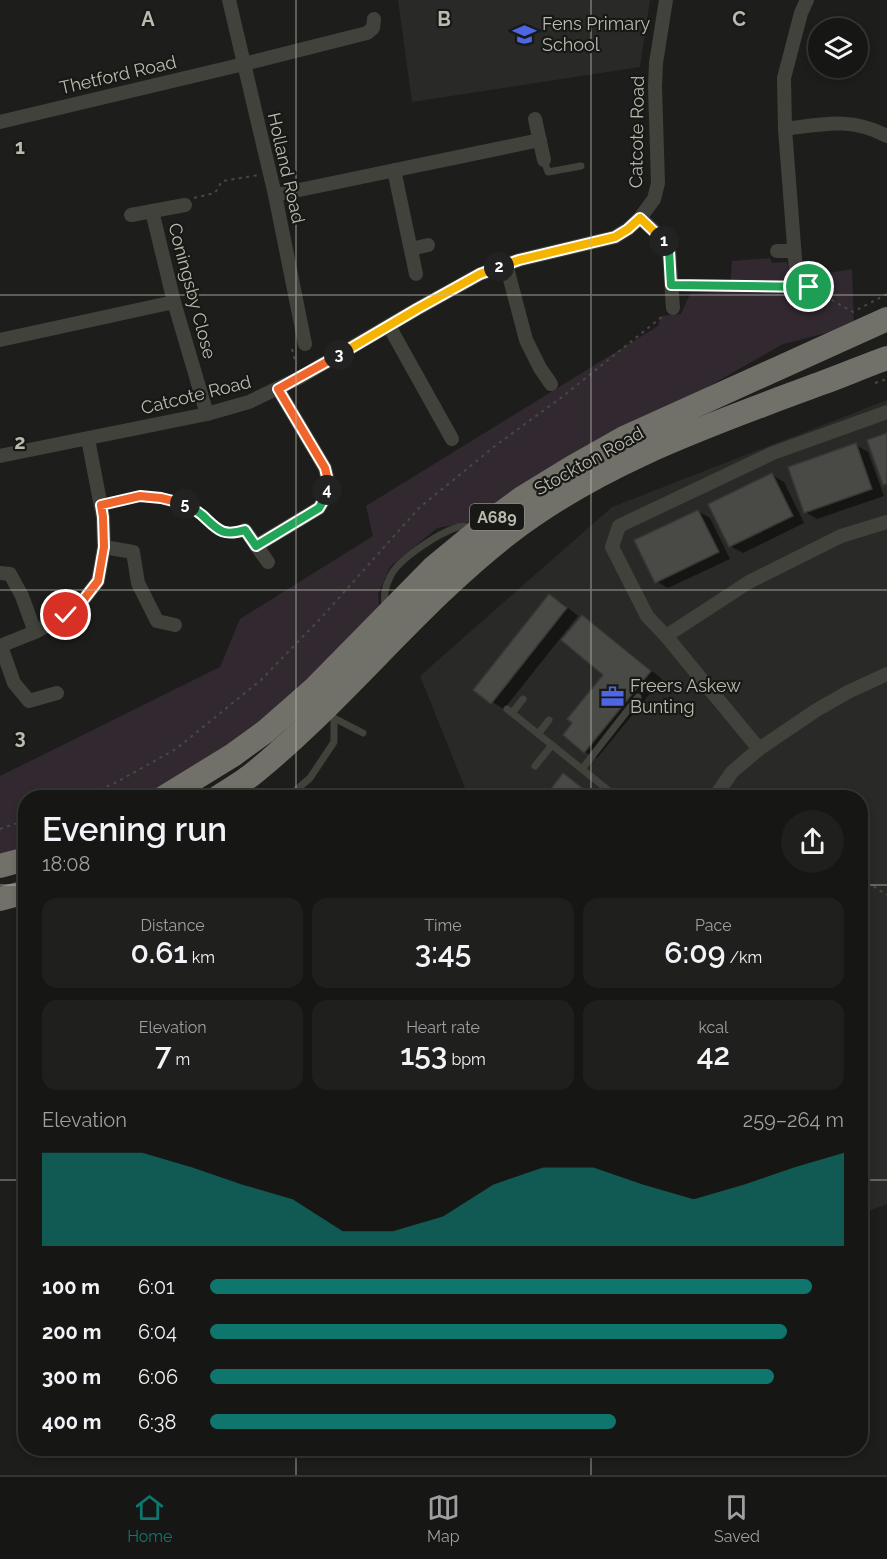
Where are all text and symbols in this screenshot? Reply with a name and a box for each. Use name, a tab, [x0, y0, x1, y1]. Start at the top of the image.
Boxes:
text: A	[141, 7, 155, 31]
text: B	[437, 7, 451, 31]
text: C	[732, 7, 746, 31]
place label: Fens Primary School	[542, 13, 650, 55]
map controls	[808, 18, 868, 78]
button: layers	[808, 18, 868, 78]
school or university icon: Fens Primary School	[511, 21, 537, 47]
street label: Thetford Road	[57, 51, 178, 98]
street label: Catcote Road	[625, 76, 648, 188]
street label: Holland Road	[264, 111, 309, 225]
text: 1	[15, 135, 25, 159]
street label: Coningsby Close	[164, 221, 221, 361]
pin: 1	[649, 226, 679, 256]
text: 1	[660, 231, 668, 250]
pin: 2	[484, 252, 514, 282]
text: 2	[494, 257, 504, 276]
pin	[783, 261, 834, 312]
icon: arrive	[792, 270, 825, 303]
pin: 3	[324, 340, 354, 370]
text: 3	[335, 345, 343, 364]
street label: Catcote Road	[139, 371, 253, 418]
street label: Stockton Road	[530, 422, 647, 499]
text: 2	[14, 430, 26, 454]
pin: 4	[312, 475, 342, 505]
text: 4	[322, 480, 332, 499]
pin: 5	[170, 489, 200, 519]
text: 5	[181, 494, 189, 513]
road number: A689	[470, 504, 524, 530]
pin	[40, 589, 91, 640]
icon: check	[49, 598, 82, 631]
place label: Freers Askew Bunting	[630, 675, 741, 717]
office icon: Freers Askew Bunting	[599, 683, 625, 709]
text: 3	[14, 725, 26, 749]
text: Evening run	[42, 810, 227, 849]
button: share	[781, 810, 844, 873]
text: 18:08	[42, 852, 90, 876]
text: Distance	[141, 916, 205, 935]
text: Time	[424, 916, 462, 935]
text: Pace	[695, 916, 732, 935]
text: 0.61	[130, 935, 188, 970]
text: 3:45	[415, 935, 471, 970]
text: 6:09	[664, 935, 725, 970]
text: km	[188, 948, 215, 967]
text: /km	[725, 948, 762, 967]
text: Elevation	[139, 1018, 207, 1037]
text: Heart rate	[406, 1018, 480, 1037]
text: kcal	[698, 1018, 728, 1037]
text: 7	[155, 1037, 171, 1072]
text: 153	[400, 1037, 447, 1072]
text: 42	[697, 1037, 730, 1072]
text: m	[171, 1050, 190, 1069]
text: bpm	[447, 1050, 486, 1069]
text: Elevation	[42, 1108, 127, 1132]
text: 259–264 m	[743, 1108, 844, 1132]
text: 100 m	[42, 1275, 100, 1299]
text: 6:01	[138, 1275, 175, 1299]
text: 200 m	[42, 1320, 101, 1344]
text: 6:04	[138, 1320, 177, 1344]
text: 300 m	[42, 1365, 101, 1389]
text: 6:06	[138, 1365, 178, 1389]
text: 400 m	[42, 1410, 101, 1434]
text: 6:38	[138, 1410, 176, 1434]
tab: Home	[127, 1491, 172, 1546]
tab: Map	[427, 1491, 460, 1546]
tab: Saved	[714, 1491, 760, 1546]

